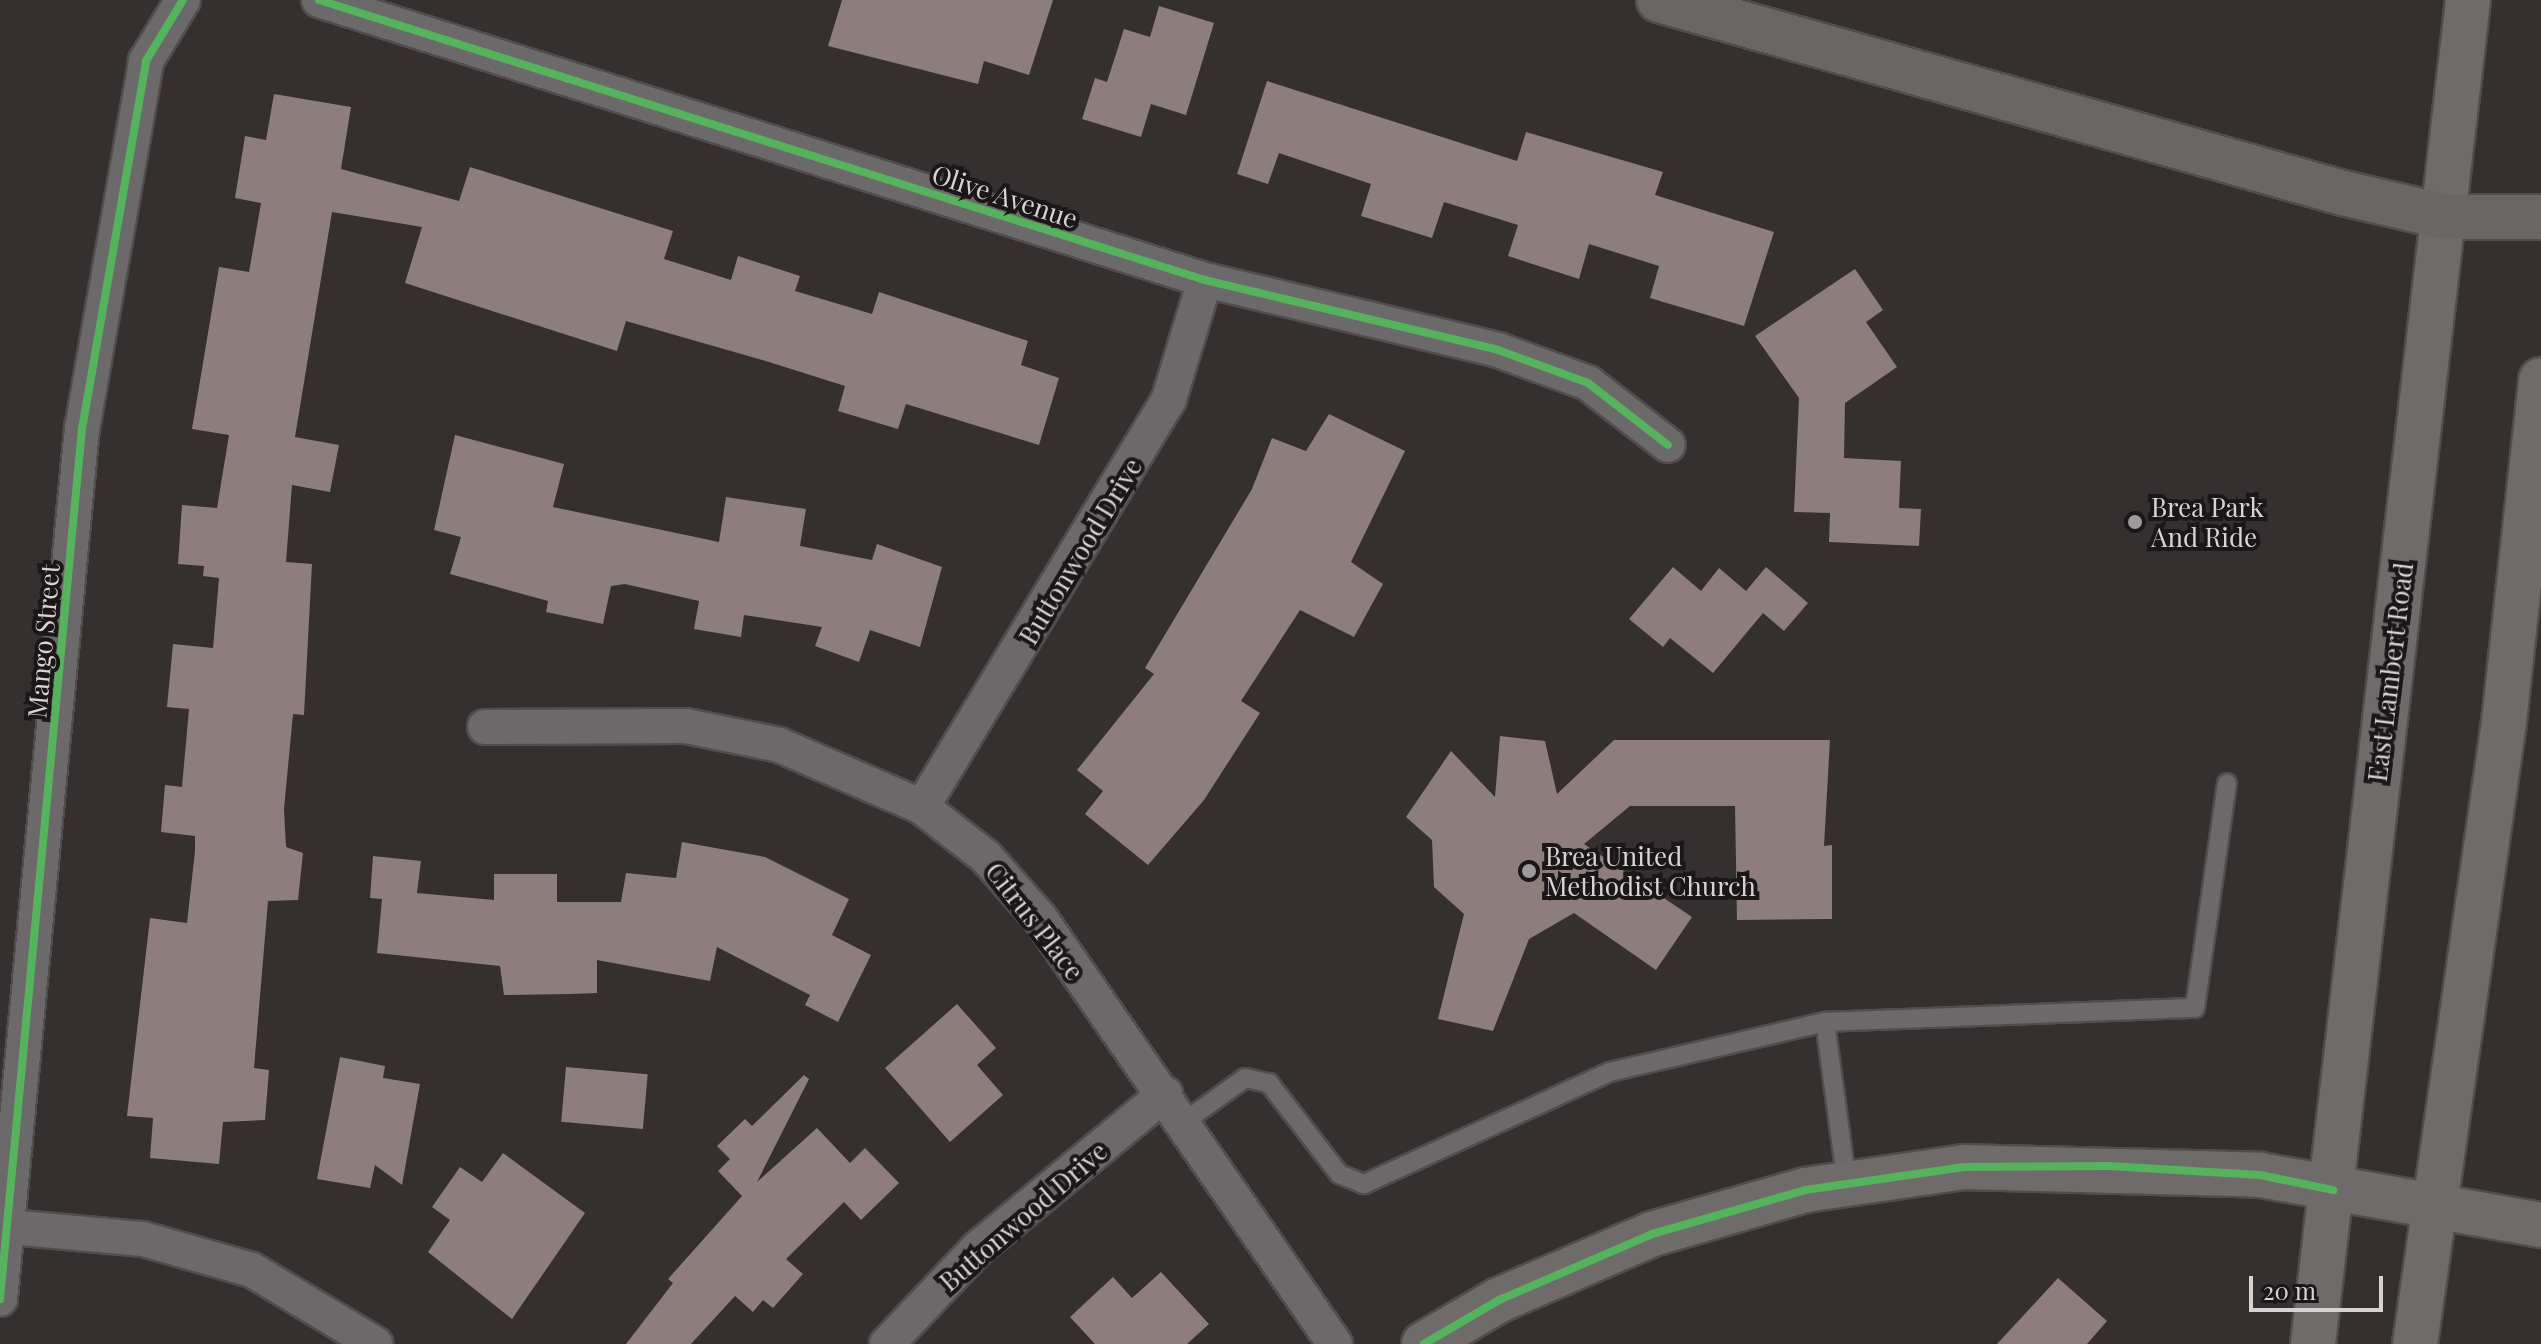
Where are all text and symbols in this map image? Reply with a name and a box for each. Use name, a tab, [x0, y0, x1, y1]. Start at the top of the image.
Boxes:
street label: Olive Avenue	[928, 158, 1082, 234]
street label: Buttonwood Drive	[1012, 452, 1148, 650]
place label: Brea Park And Ride	[2151, 491, 2264, 552]
marker: Brea Park And Ride	[2126, 513, 2144, 531]
street label: East Lambert Road	[2361, 560, 2419, 784]
street label: Mango Street	[21, 563, 65, 719]
place label: Brea United Methodist Church	[1545, 840, 1756, 902]
street label: Citrus Place	[979, 856, 1091, 986]
marker: Brea United Methodist Church	[1520, 862, 1538, 880]
street label: Buttonwood Drive	[933, 1135, 1113, 1297]
scale bar	[2253, 1260, 2387, 1310]
text: 20 m	[2263, 1274, 2316, 1306]

